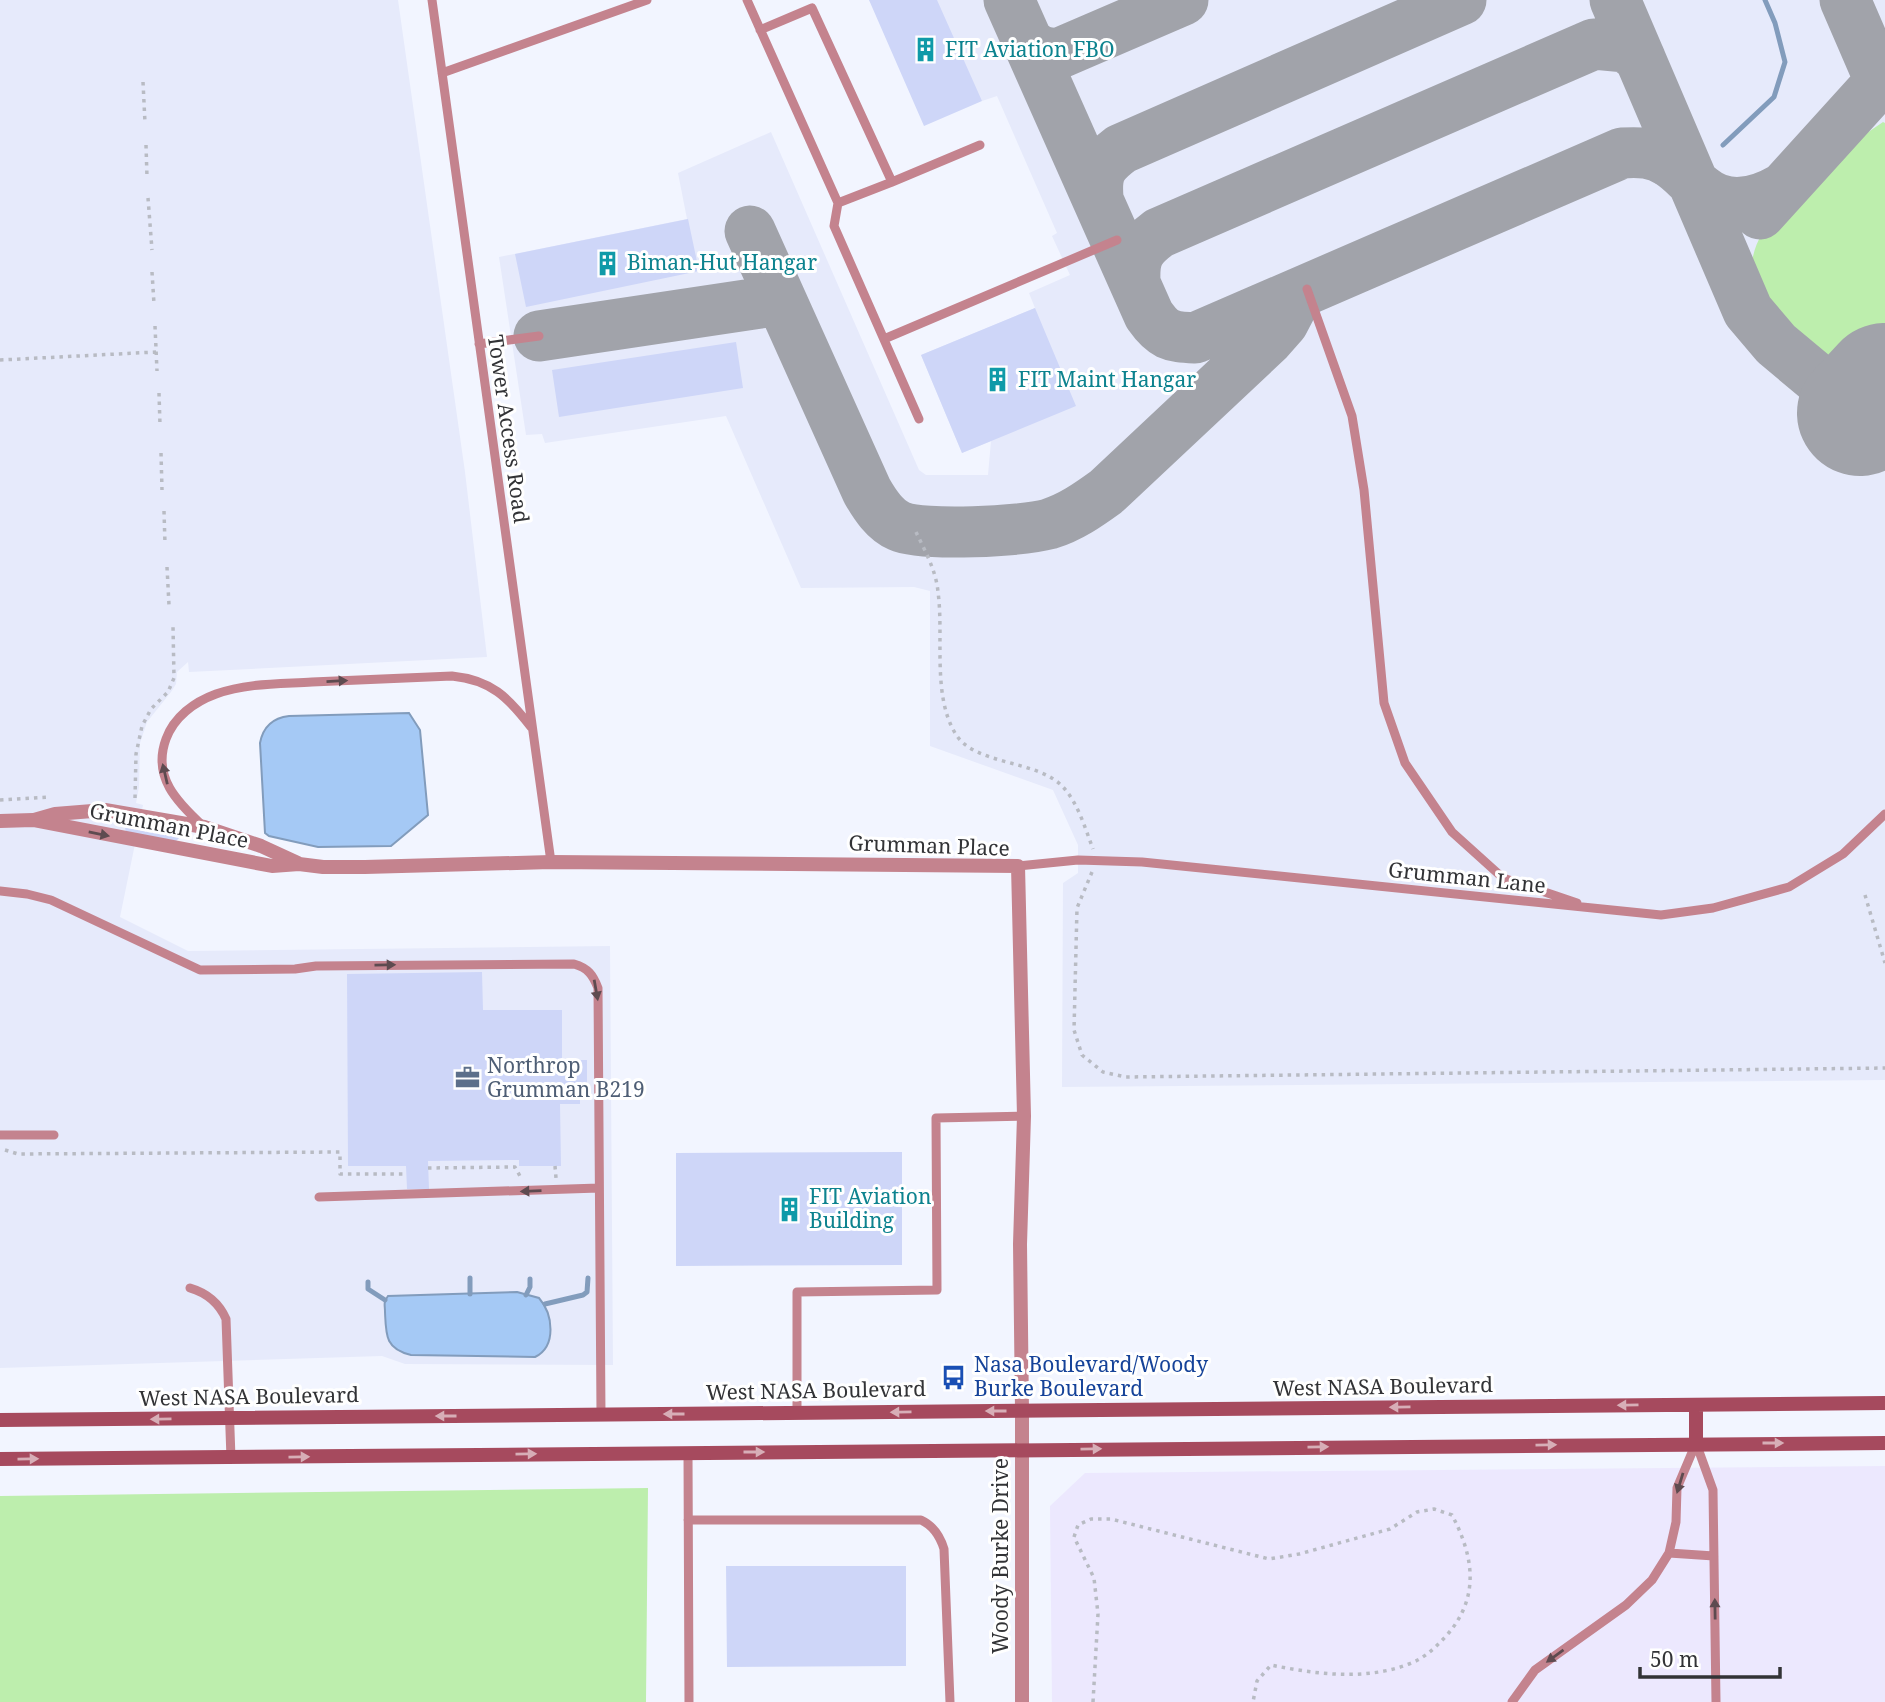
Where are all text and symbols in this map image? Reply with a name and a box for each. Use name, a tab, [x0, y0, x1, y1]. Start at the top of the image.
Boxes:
place label: FIT Aviation FBO	[945, 35, 1115, 63]
building icon: FIT Aviation FBO	[911, 36, 939, 64]
place label: Biman-Hut Hangar	[627, 248, 817, 276]
building icon: Biman-Hut Hangar	[593, 249, 621, 277]
street label: Tower Access Road	[482, 333, 536, 525]
place label: FIT Maint Hangar	[1018, 365, 1196, 393]
building icon: FIT Maint Hangar	[984, 366, 1012, 394]
one-way arrow	[326, 676, 348, 687]
one-way arrow	[159, 762, 170, 784]
street label: Grumman Place	[87, 796, 251, 854]
street label: Grumman Place	[848, 828, 1010, 862]
one-way arrow	[88, 829, 110, 840]
street label: Grumman Lane	[1387, 855, 1547, 899]
one-way arrow	[374, 960, 396, 971]
one-way arrow	[591, 979, 602, 1001]
place label: Northrop Grumman B219	[487, 1051, 645, 1103]
office icon: Northrop Grumman B219	[453, 1064, 481, 1092]
place label: FIT Aviation Building	[809, 1182, 931, 1234]
one-way arrow	[520, 1186, 542, 1197]
building icon: FIT Aviation Building	[775, 1195, 803, 1223]
place label: Nasa Boulevard/Woody Burke Boulevard	[974, 1350, 1208, 1402]
bus stop icon: Nasa Boulevard/Woody Burke Boulevard	[940, 1363, 968, 1391]
street label: West NASA Boulevard	[1273, 1370, 1493, 1402]
street label: West NASA Boulevard	[706, 1374, 926, 1406]
street label: West NASA Boulevard	[139, 1380, 359, 1412]
one-way arrow	[1617, 1399, 1639, 1411]
one-way arrow	[1389, 1402, 1411, 1413]
one-way arrow	[984, 1405, 1006, 1416]
one-way arrow	[890, 1406, 912, 1417]
one-way arrow	[663, 1408, 685, 1420]
one-way arrow	[435, 1410, 457, 1421]
one-way arrow	[150, 1413, 172, 1425]
one-way arrow	[1763, 1437, 1785, 1449]
one-way arrow	[1535, 1439, 1557, 1451]
one-way arrow	[1308, 1441, 1330, 1453]
one-way arrow	[1080, 1443, 1102, 1455]
one-way arrow	[743, 1446, 765, 1458]
one-way arrow	[516, 1449, 538, 1460]
one-way arrow	[288, 1451, 310, 1463]
one-way arrow	[18, 1453, 40, 1464]
street label: Woody Burke Drive	[986, 1458, 1014, 1654]
one-way arrow	[1675, 1473, 1685, 1494]
one-way arrow	[1709, 1598, 1721, 1620]
scale bar	[1640, 1636, 1780, 1680]
text: 50 m	[1650, 1645, 1699, 1673]
one-way arrow	[1546, 1649, 1564, 1663]

